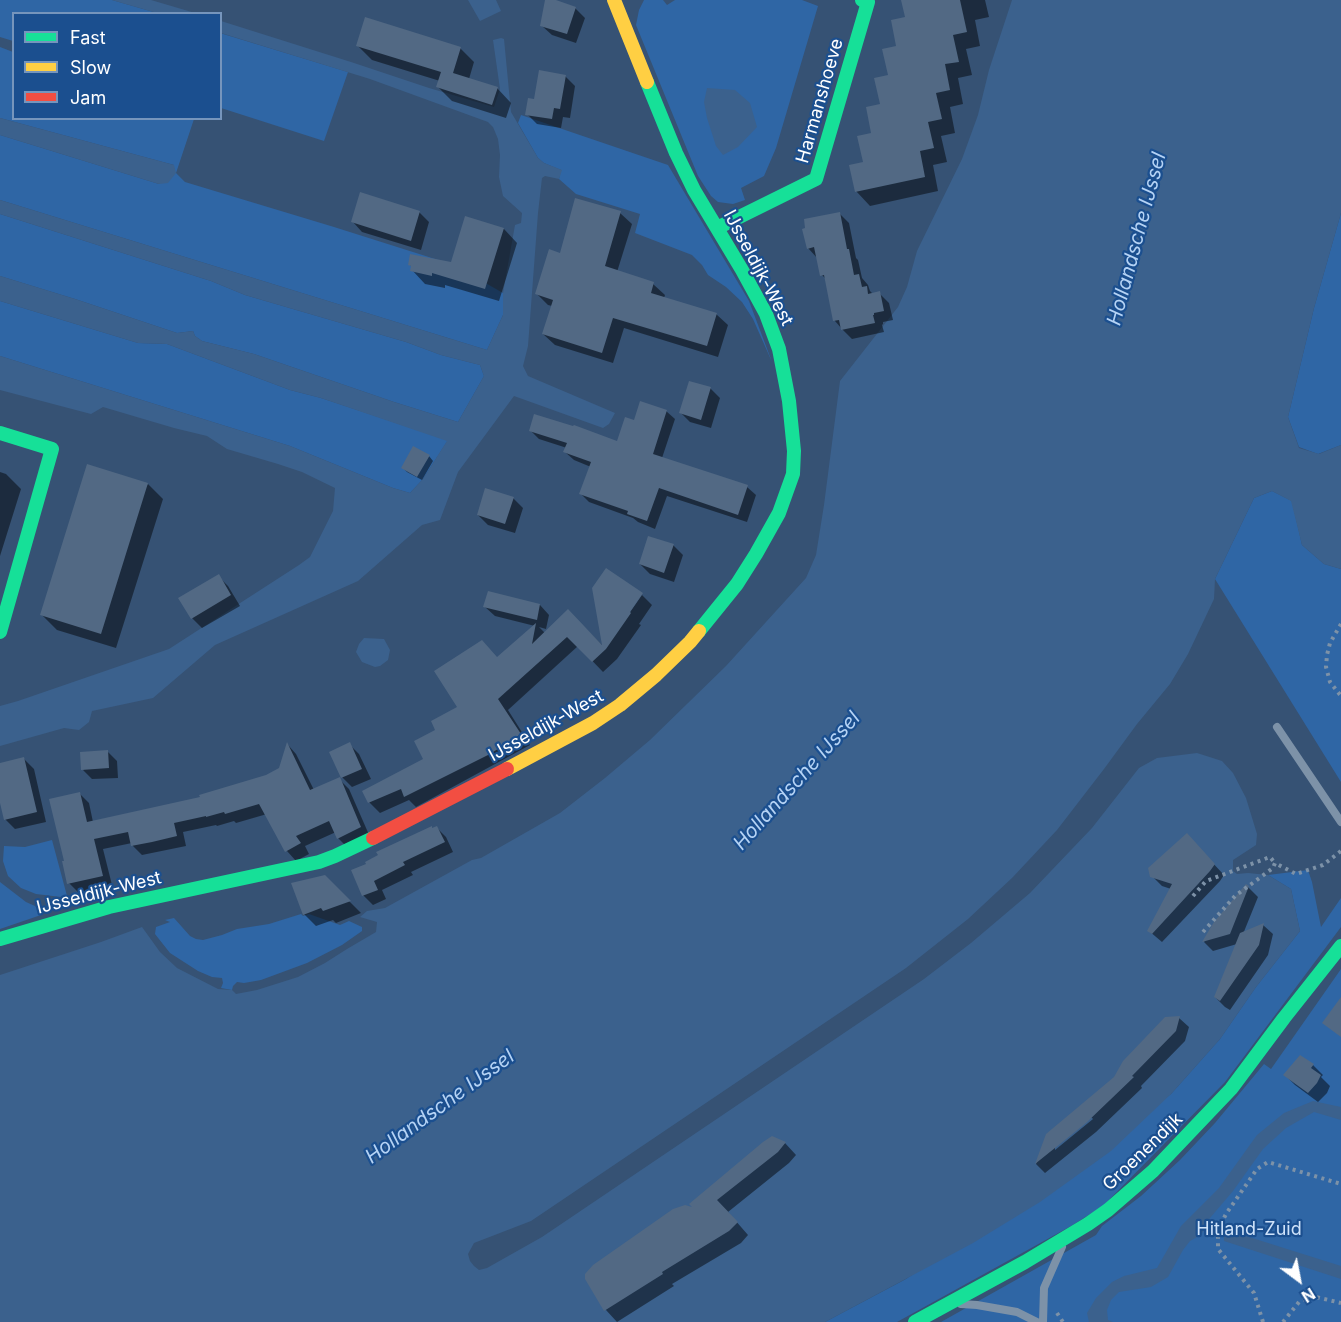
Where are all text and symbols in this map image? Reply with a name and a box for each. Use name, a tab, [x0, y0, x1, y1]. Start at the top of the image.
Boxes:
legend	[12, 12, 222, 120]
text: Fast	[70, 27, 106, 48]
street label: Harmanshoeve	[792, 36, 848, 166]
text: Slow	[70, 57, 111, 78]
text: Jam	[70, 87, 106, 108]
water label: Hollandsche IJssel	[1102, 150, 1172, 328]
street label: IJsseldijk-West	[718, 206, 798, 330]
street label: IJsseldijk-West	[485, 686, 607, 766]
water label: Hollandsche IJssel	[728, 707, 866, 855]
street label: IJsseldijk-West	[34, 867, 164, 919]
water label: Hollandsche IJssel	[361, 1045, 519, 1169]
street label: Groenendijk	[1099, 1109, 1187, 1195]
park label: Hitland-Zuid	[1196, 1219, 1302, 1241]
north arrow	[1269, 1250, 1329, 1310]
text: N	[1298, 1284, 1319, 1307]

